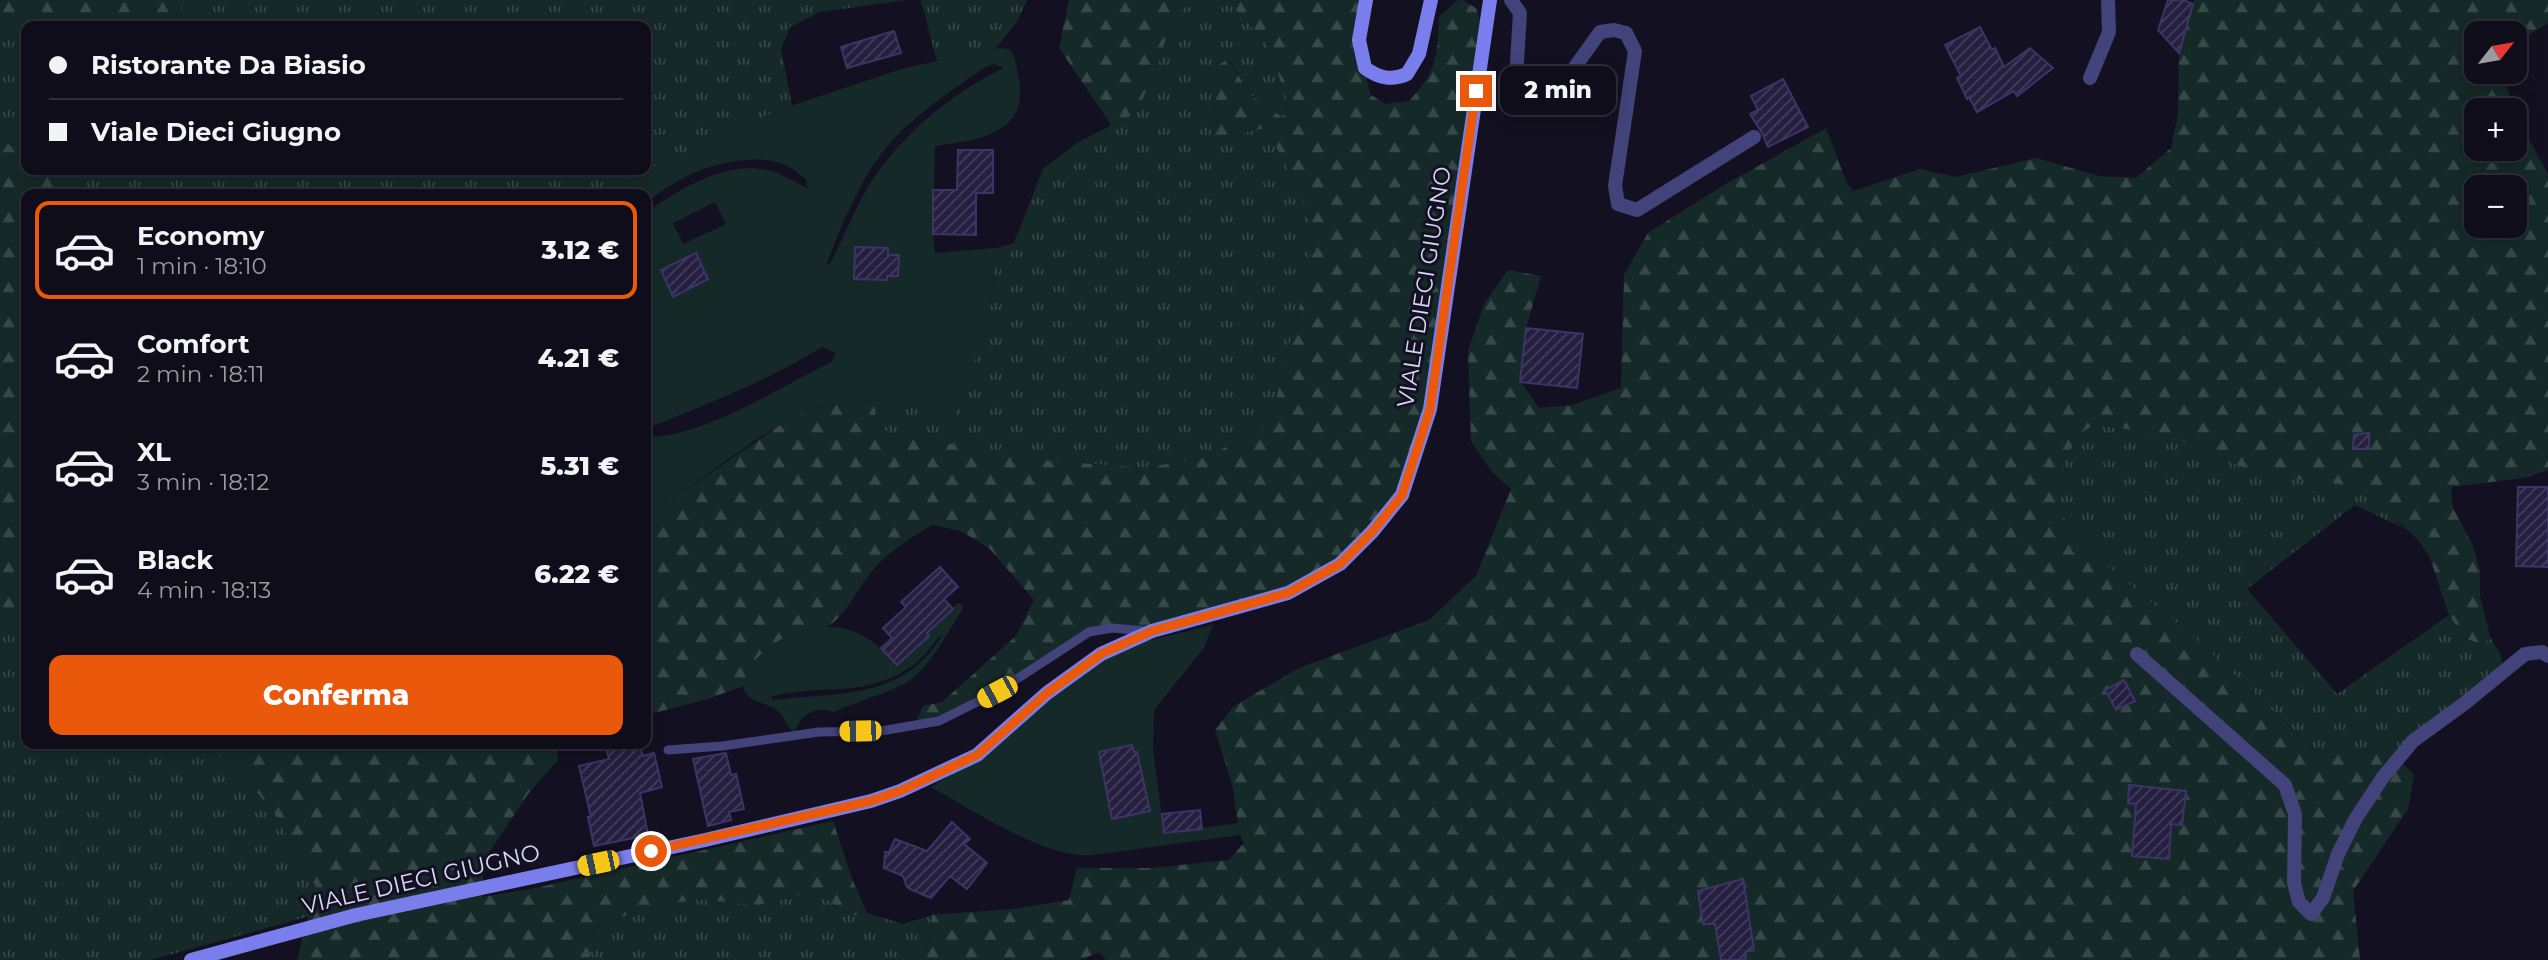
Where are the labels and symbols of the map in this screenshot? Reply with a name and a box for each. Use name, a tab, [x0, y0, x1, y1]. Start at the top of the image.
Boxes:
north arrow	[2464, 21, 2527, 84]
callout: 2 min	[1500, 66, 1616, 116]
route end	[1460, 75, 1492, 107]
street label: VIALE DIECI GIUGNO	[1391, 165, 1457, 409]
car	[974, 673, 1021, 711]
car	[839, 720, 882, 742]
route start	[635, 835, 667, 867]
street label: VIALE DIECI GIUGNO	[299, 838, 543, 920]
car	[576, 848, 621, 878]

